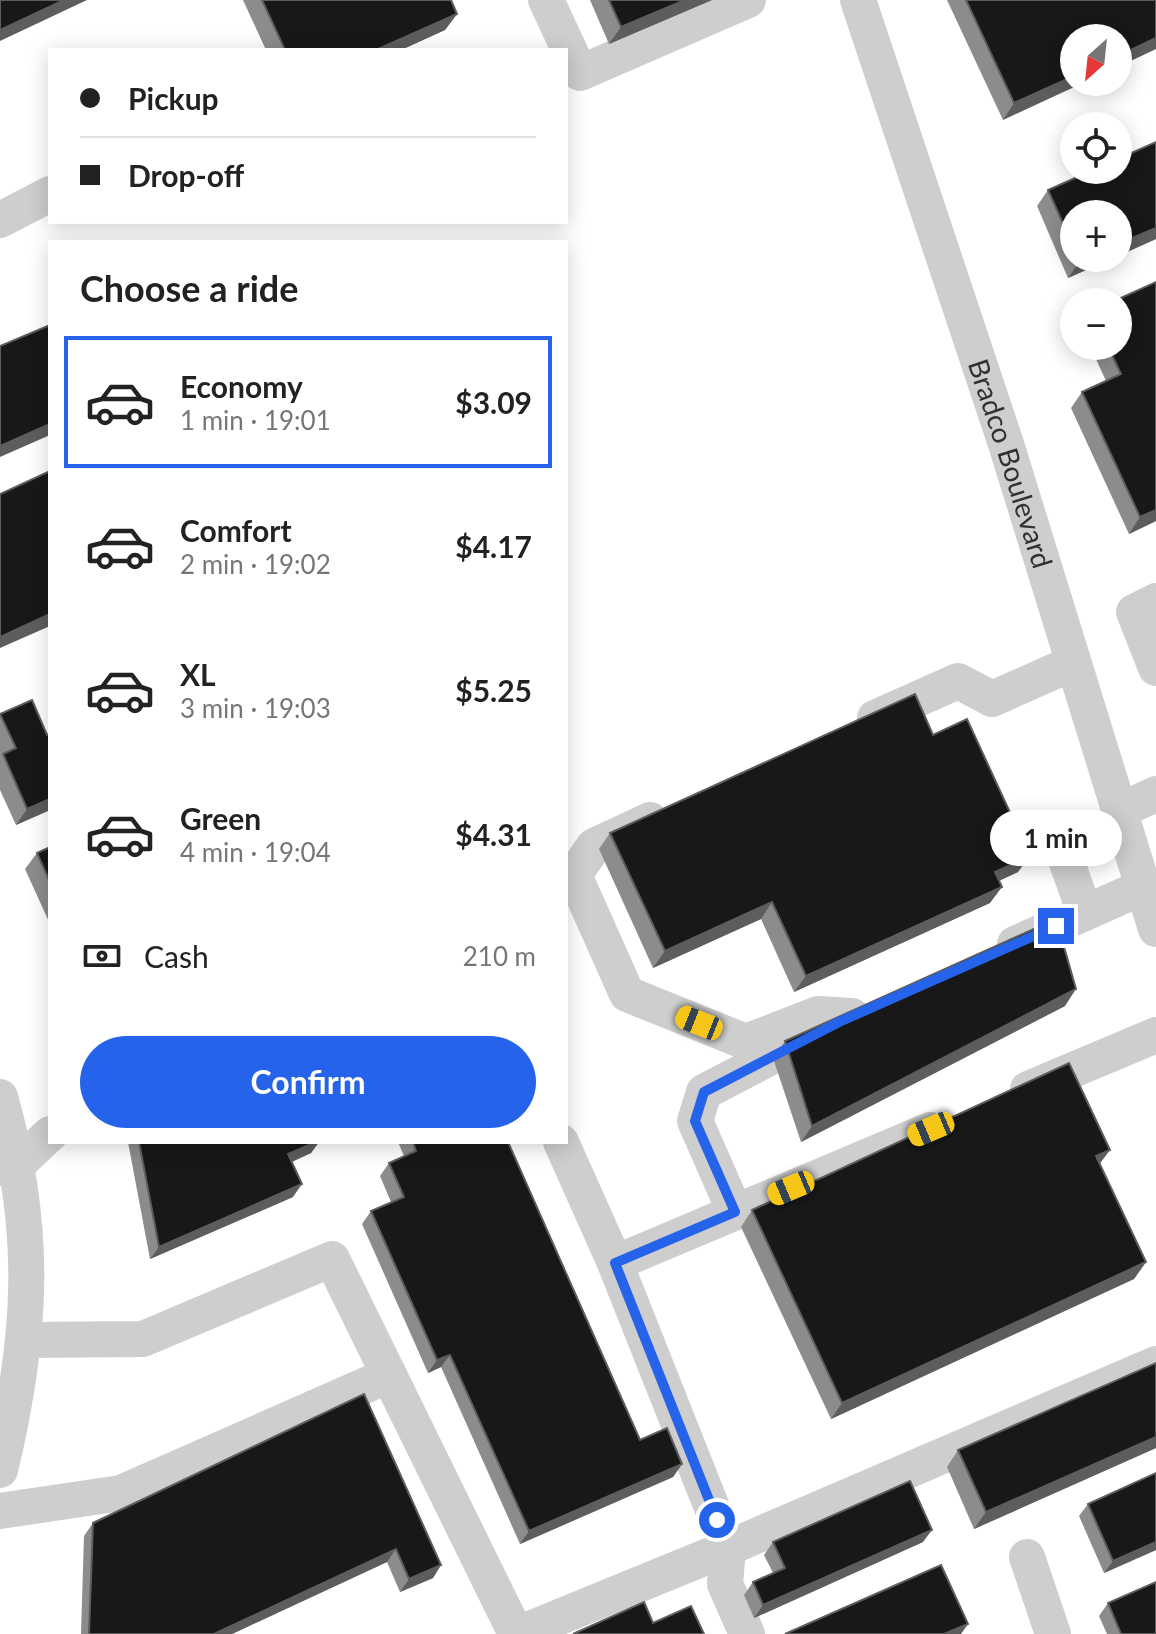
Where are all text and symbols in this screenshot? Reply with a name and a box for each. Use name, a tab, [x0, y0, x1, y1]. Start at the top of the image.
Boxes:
north arrow	[1060, 24, 1132, 96]
map controls	[1060, 24, 1132, 360]
text: Pickup	[128, 80, 219, 116]
button: locate	[1060, 112, 1132, 184]
text: Drop-off	[128, 157, 244, 193]
button: +	[1060, 200, 1132, 272]
text: Choose a ride	[80, 266, 299, 310]
button: −	[1060, 288, 1132, 360]
street label: Bradco Boulevard	[962, 354, 1060, 572]
icon: car	[84, 366, 156, 438]
text: Economy	[180, 368, 303, 404]
text: $3.09	[455, 384, 532, 420]
text: 1 min · 19:01	[180, 404, 331, 436]
icon: car	[84, 510, 156, 582]
text: Comfort	[180, 512, 292, 548]
text: $4.17	[455, 528, 532, 564]
text: 2 min · 19:02	[180, 548, 331, 580]
icon: car	[84, 654, 156, 726]
text: XL	[180, 656, 216, 692]
text: $5.25	[455, 672, 532, 708]
text: 3 min · 19:03	[180, 692, 331, 724]
icon: car	[84, 798, 156, 870]
text: Green	[180, 800, 261, 836]
callout: 1 min	[990, 810, 1122, 866]
text: $4.31	[455, 816, 532, 852]
text: 1 min	[1024, 822, 1088, 854]
text: 4 min · 19:04	[180, 836, 331, 868]
route end	[1038, 908, 1074, 944]
icon: cash	[80, 934, 124, 978]
text: Cash	[144, 938, 209, 974]
text: 210 m	[463, 940, 536, 972]
car	[672, 1003, 726, 1043]
button: Confirm	[80, 1036, 536, 1128]
car	[904, 1109, 958, 1149]
car	[764, 1168, 818, 1208]
route start	[699, 1502, 735, 1538]

